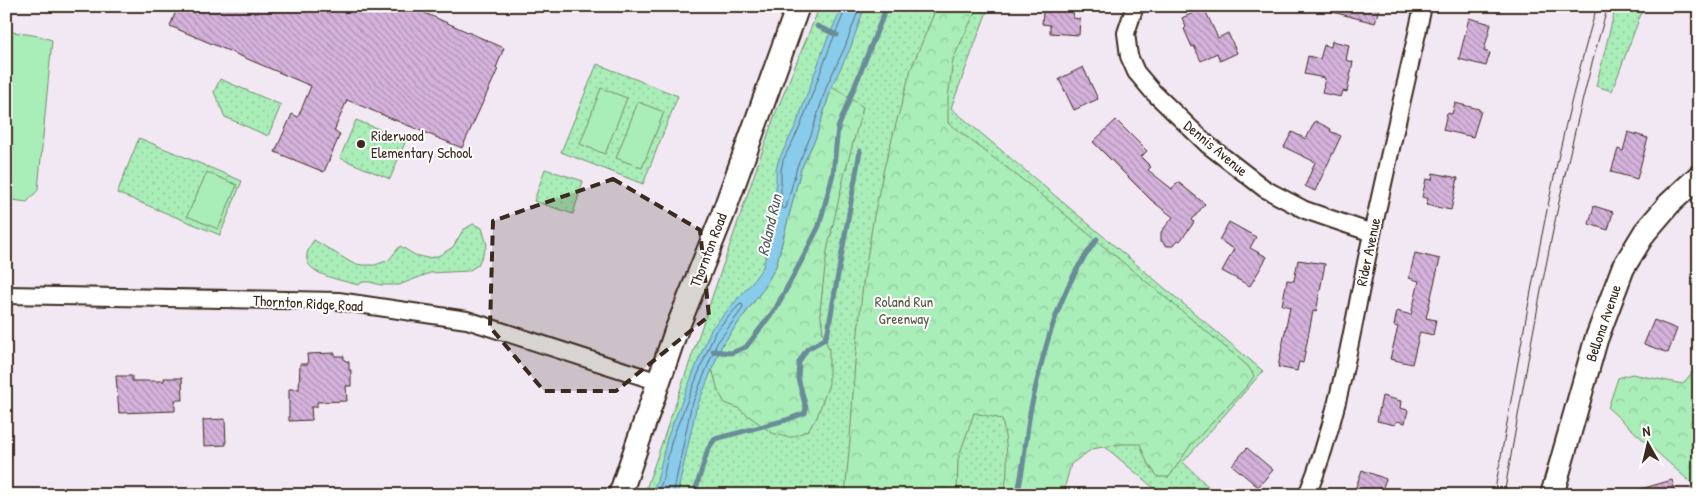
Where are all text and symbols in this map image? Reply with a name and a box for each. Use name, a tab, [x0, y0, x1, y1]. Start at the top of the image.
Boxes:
street label: Dennis Avenue	[1180, 115, 1252, 181]
place label: Riderwood Elementary School	[371, 125, 472, 163]
marker: Riderwood Elementary School	[355, 138, 367, 150]
water label: Roland Run	[751, 190, 787, 258]
street label: Thornton Road	[684, 210, 732, 290]
street label: Rider Avenue	[1351, 216, 1385, 288]
street label: Bellona Avenue	[1580, 282, 1626, 364]
street label: Thornton Ridge Road	[252, 290, 364, 316]
park label: Roland Run Greenway	[875, 291, 933, 329]
north arrow	[1622, 418, 1672, 468]
text: N	[1641, 421, 1652, 441]

